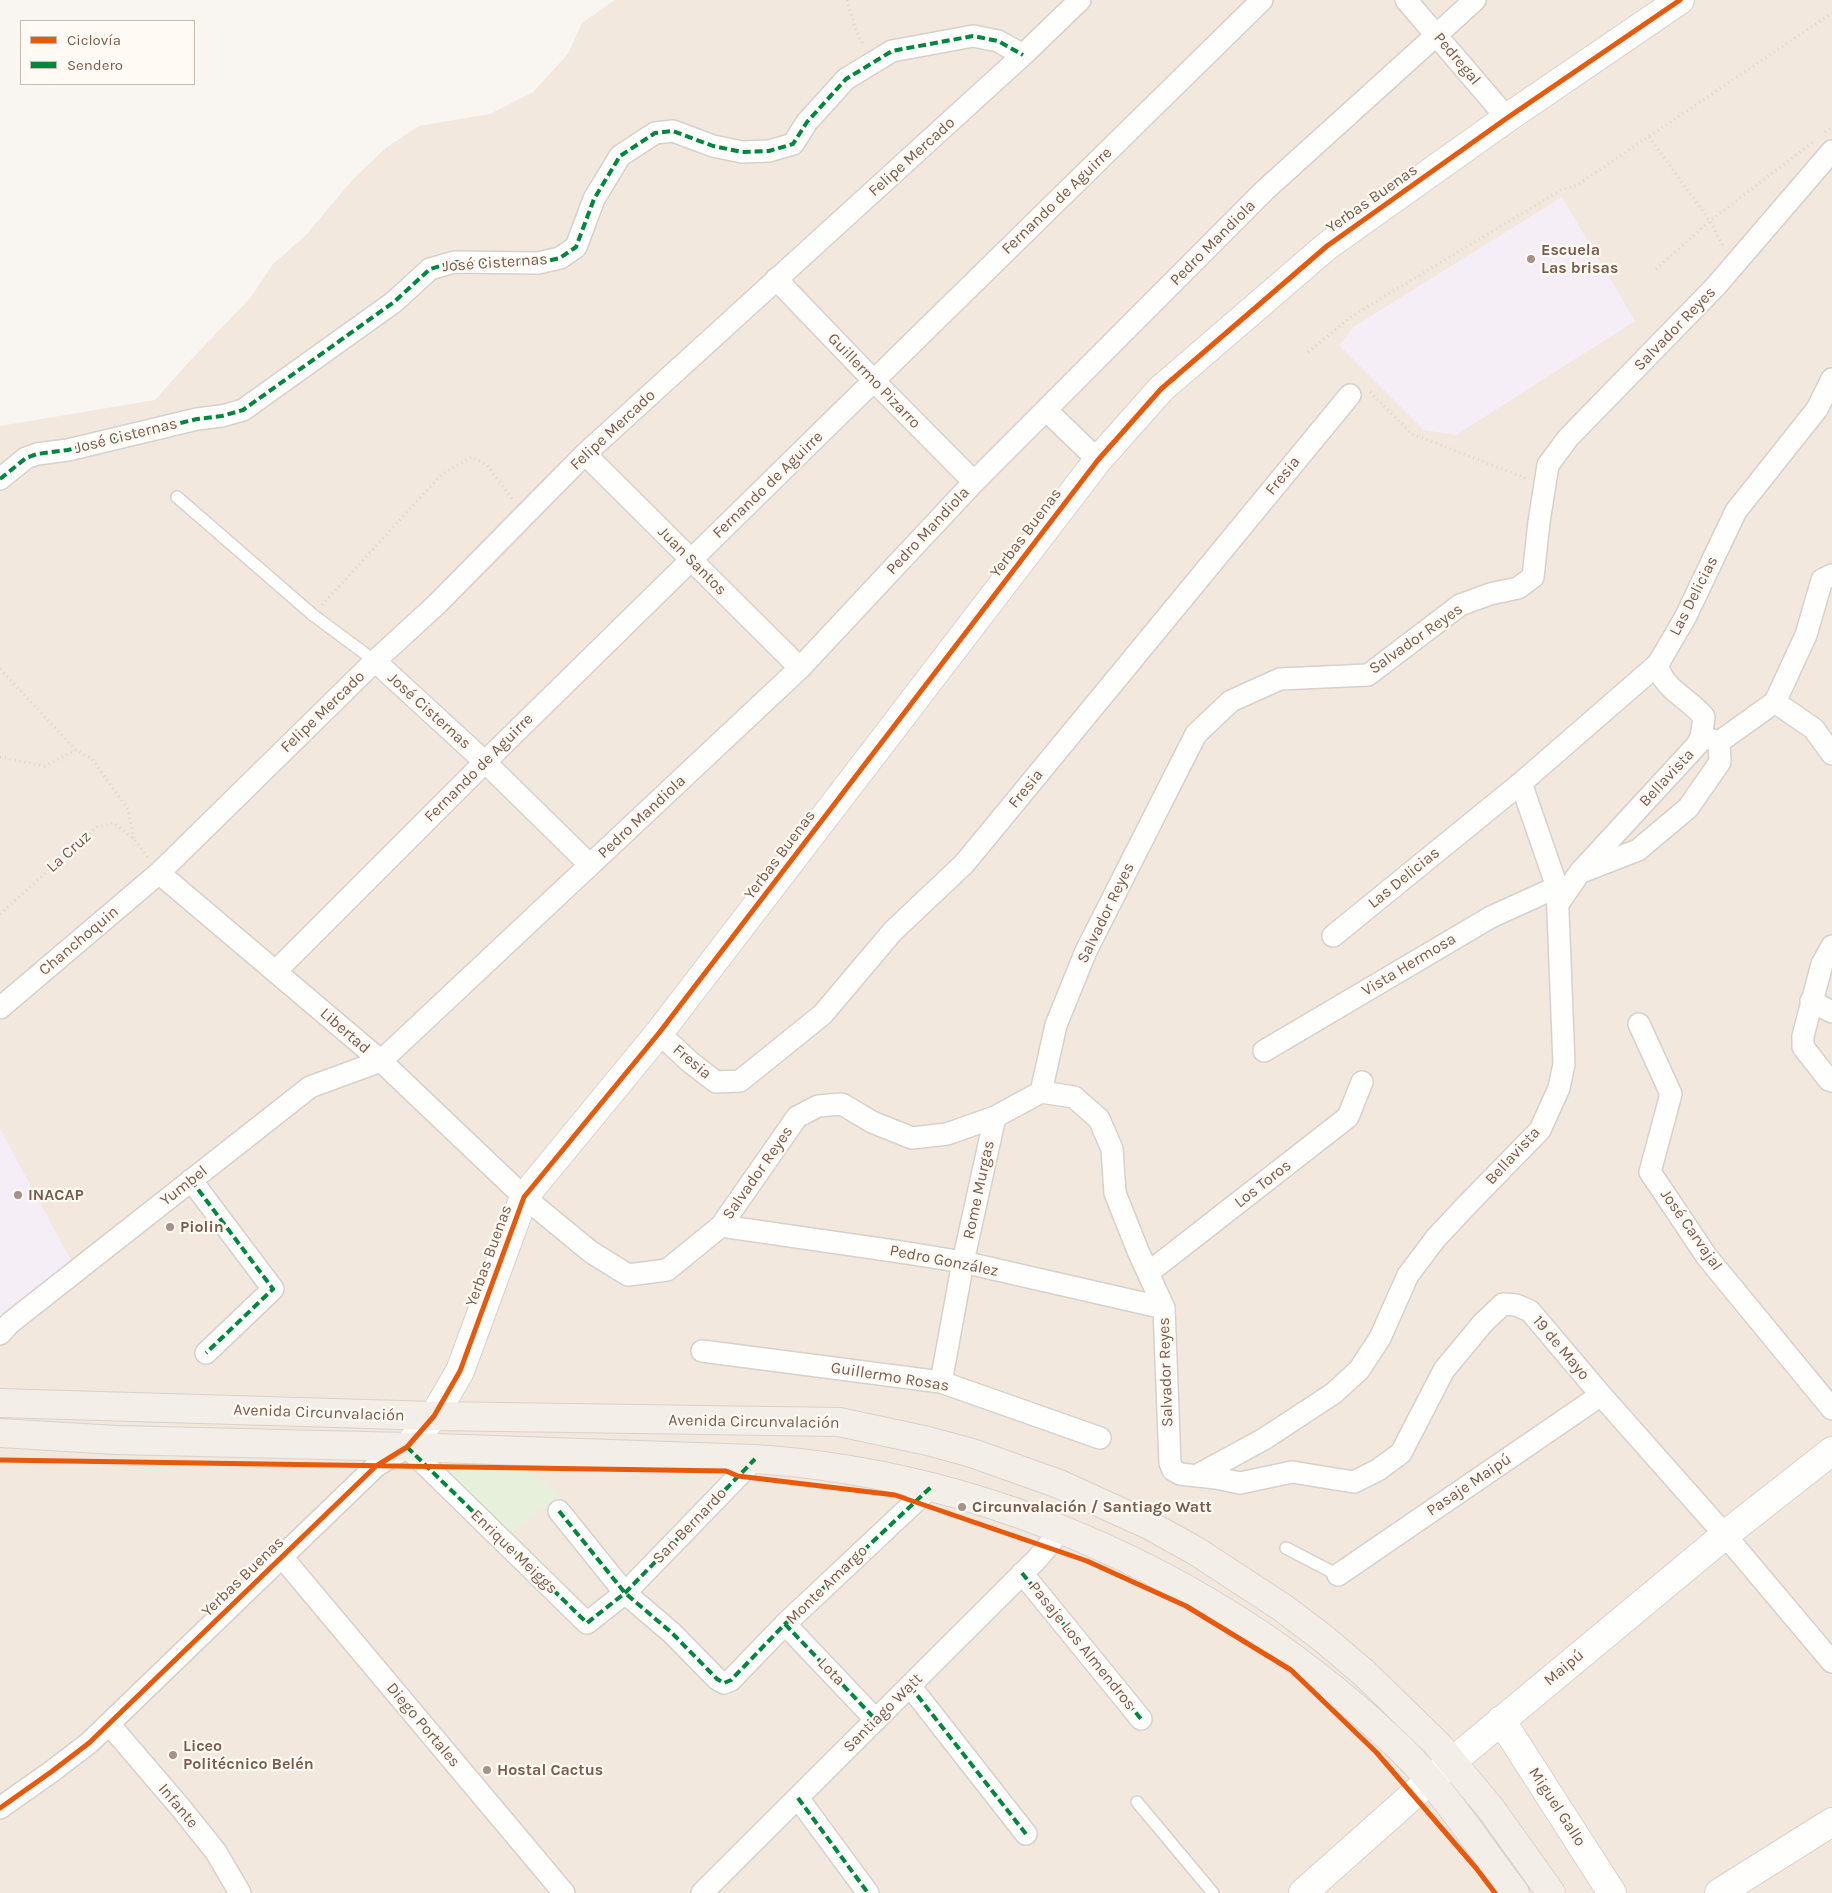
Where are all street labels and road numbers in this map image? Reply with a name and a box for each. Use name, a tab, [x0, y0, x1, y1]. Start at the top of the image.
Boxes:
street label: Pedregal	[1429, 29, 1485, 89]
street label: Felipe Mercado	[865, 113, 959, 201]
street label: Fernando de Aguirre	[998, 143, 1116, 259]
street label: Yerbas Buenas	[1323, 160, 1421, 238]
street label: Pedro Mandiola	[1166, 196, 1260, 290]
street label: José Cisternas	[442, 250, 548, 276]
street label: Salvador Reyes	[1630, 283, 1720, 375]
street label: Guillermo Pizarro	[823, 329, 925, 433]
street label: Felipe Mercado	[566, 386, 660, 474]
street label: José Cisternas	[72, 414, 180, 458]
street label: Fernando de Aguirre	[709, 427, 827, 543]
street label: Fresia	[1262, 453, 1304, 499]
street label: Pedro Mandiola	[882, 483, 974, 579]
street label: Yerbas Buenas	[986, 485, 1066, 581]
street label: Juan Santos	[653, 522, 731, 600]
street label: Las Delicias	[1666, 553, 1722, 639]
street label: Salvador Reyes	[1366, 600, 1466, 678]
street label: Felipe Mercado	[277, 667, 369, 757]
street label: José Cisternas	[383, 669, 475, 753]
street label: Fernando de Aguirre	[421, 710, 537, 826]
street label: Bellavista	[1635, 745, 1699, 811]
street label: Fresia	[1005, 766, 1047, 812]
street label: Pedro Mandiola	[594, 771, 690, 863]
street label: Yerbas Buenas	[740, 807, 820, 903]
street label: La Cruz	[43, 827, 95, 877]
street label: Las Delicias	[1364, 843, 1444, 913]
street label: Salvador Reyes	[1073, 859, 1139, 967]
street label: Chanchoquin	[35, 902, 123, 980]
street label: Vista Hermosa	[1358, 929, 1460, 1001]
street label: Libertad	[316, 1004, 374, 1058]
street label: Fresia	[669, 1040, 715, 1084]
street label: Salvador Reyes	[719, 1123, 797, 1223]
street label: Bellavista	[1481, 1123, 1545, 1189]
street label: Rome Murgas	[959, 1139, 999, 1241]
street label: Los Toros	[1231, 1156, 1295, 1212]
street label: Yumbel	[157, 1162, 211, 1210]
street label: José Carvajal	[1656, 1186, 1726, 1274]
street label: Yerbas Buenas	[462, 1202, 516, 1310]
street label: Pedro González	[888, 1241, 1000, 1281]
street label: 19 de Mayo	[1528, 1312, 1594, 1384]
street label: Salvador Reyes	[1154, 1317, 1178, 1427]
street label: Guillermo Rosas	[830, 1358, 950, 1396]
street label: Avenida Circunvalación	[233, 1400, 405, 1426]
street label: Avenida Circunvalación	[668, 1411, 840, 1433]
street label: Pasaje Maipú	[1423, 1450, 1515, 1520]
street label: San Bernardo	[649, 1484, 731, 1568]
street label: Enrique Meiggs	[467, 1506, 561, 1598]
street label: Yerbas Buenas	[198, 1533, 288, 1621]
street label: Monte Amargo	[782, 1541, 872, 1629]
street label: Pasaje Los Almendros	[1024, 1578, 1140, 1714]
street label: Maipú	[1540, 1646, 1588, 1690]
street label: Lota	[813, 1654, 849, 1690]
street label: Santiago Watt	[839, 1669, 927, 1757]
street label: Diego Portales	[382, 1679, 464, 1771]
street label: Miguel Gallo	[1524, 1764, 1590, 1850]
street label: Infante	[154, 1780, 202, 1832]

